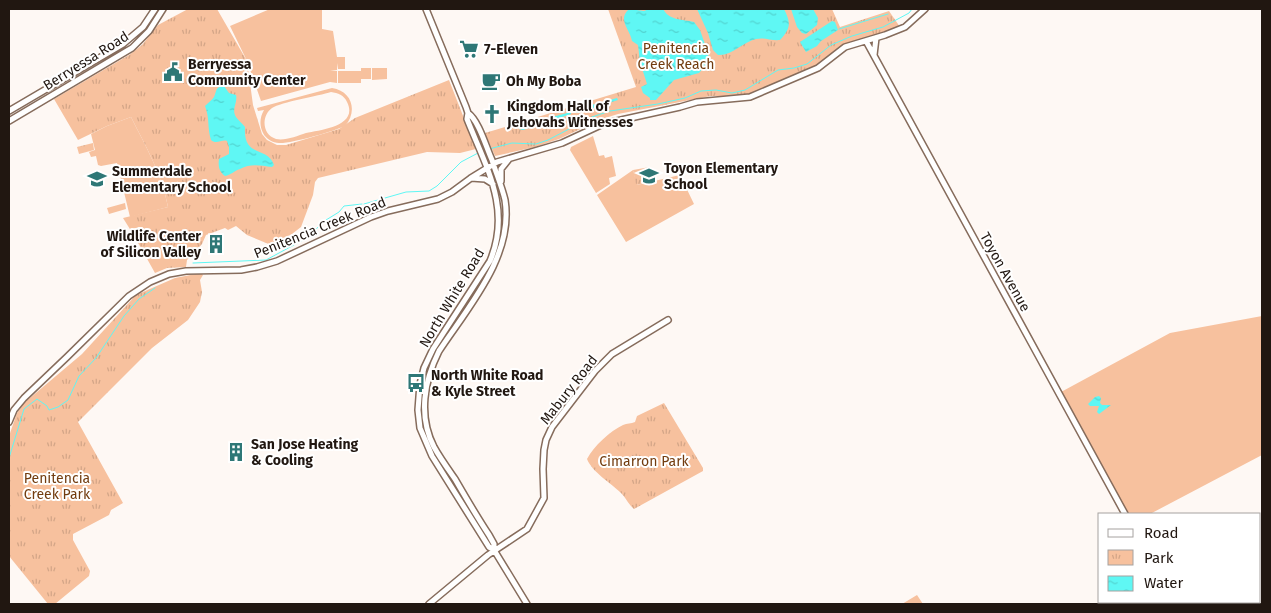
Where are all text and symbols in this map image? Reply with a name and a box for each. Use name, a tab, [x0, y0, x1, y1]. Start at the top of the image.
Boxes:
street label: Berryessa Road	[40, 28, 132, 94]
supermarket icon: 7-Eleven	[458, 38, 480, 60]
park label: Penitencia Creek Reach	[637, 40, 715, 73]
place label: 7-Eleven	[484, 41, 538, 58]
place label: Berryessa Community Center	[188, 56, 306, 89]
public building icon: Berryessa Community Center	[162, 61, 184, 83]
cafe icon: Oh My Boba	[480, 70, 502, 92]
place label: Oh My Boba	[506, 73, 582, 90]
place label: Kingdom Hall of Jehovahs Witnesses	[506, 98, 633, 131]
church icon: Kingdom Hall of Jehovahs Witnesses	[481, 103, 503, 125]
place label: Toyon Elementary School	[664, 160, 779, 193]
place label: Summerdale Elementary School	[112, 163, 232, 196]
school or university icon: Toyon Elementary School	[638, 165, 660, 187]
school or university icon: Summerdale Elementary School	[86, 168, 108, 190]
street label: Penitencia Creek Road	[251, 194, 389, 262]
place label: Wildlife Center of Silicon Valley	[100, 228, 202, 261]
street label: Toyon Avenue	[976, 229, 1034, 315]
building icon: Wildlife Center of Silicon Valley	[205, 233, 227, 255]
street label: North White Road	[416, 245, 488, 351]
street label: Mabury Road	[537, 352, 601, 428]
place label: North White Road & Kyle Street	[431, 367, 544, 400]
bus stop icon: North White Road & Kyle Street	[405, 372, 427, 394]
place label: San Jose Heating & Cooling	[251, 436, 359, 469]
building icon: San Jose Heating & Cooling	[225, 441, 247, 463]
park label: Cimarron Park	[599, 453, 690, 470]
park label: Penitencia Creek Park	[24, 470, 91, 503]
legend	[1098, 513, 1261, 603]
text: Road	[1144, 524, 1179, 542]
text: Park	[1144, 549, 1174, 567]
text: Water	[1144, 574, 1183, 592]

